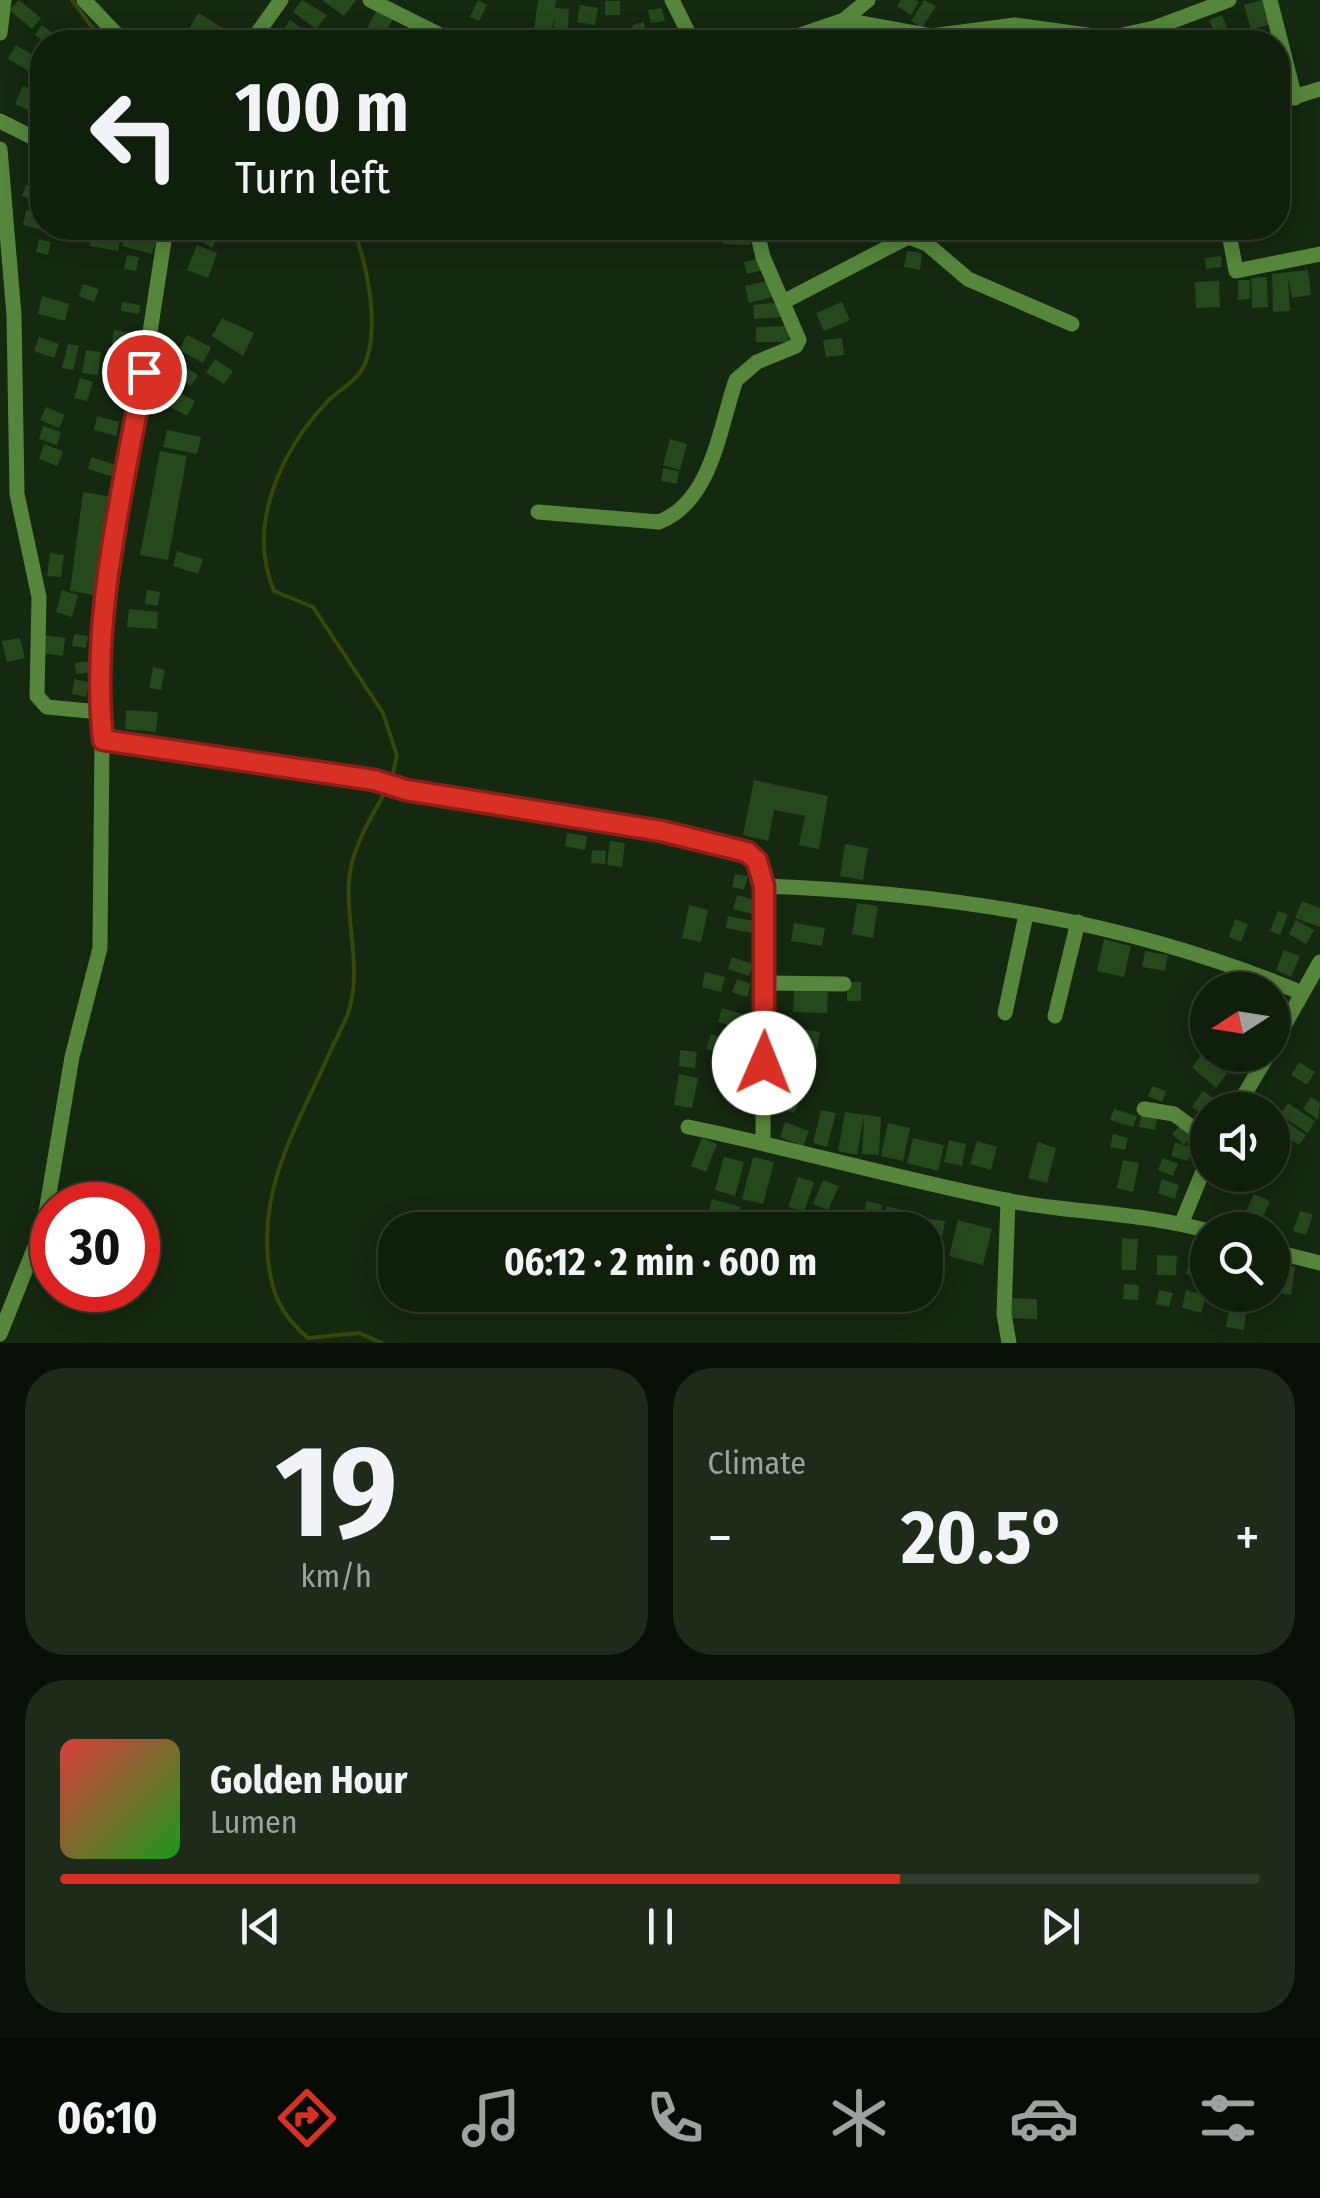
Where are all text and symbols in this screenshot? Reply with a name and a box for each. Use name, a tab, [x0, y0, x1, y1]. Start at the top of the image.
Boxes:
text: 100 m	[235, 66, 409, 150]
icon: left	[70, 70, 200, 200]
text: Turn left	[235, 151, 390, 205]
pin	[102, 330, 187, 415]
icon: arrive	[117, 345, 172, 400]
north arrow	[1190, 972, 1290, 1072]
map controls	[1190, 972, 1290, 1312]
position arrow	[712, 1011, 816, 1115]
button: sound	[1190, 1092, 1290, 1192]
speed limit sign: 30	[30, 1182, 160, 1312]
button: search	[1190, 1212, 1290, 1312]
text: 06:12 · 2 min · 600 m	[504, 1239, 817, 1285]
text: 19	[275, 1414, 397, 1570]
text: Climate	[708, 1444, 806, 1482]
text: 20.5°	[901, 1493, 1066, 1583]
text: −	[708, 1505, 732, 1571]
text: +	[1235, 1505, 1260, 1571]
text: km/h	[301, 1557, 372, 1595]
text: Golden Hour	[210, 1757, 408, 1803]
text: Lumen	[210, 1803, 298, 1841]
icon: previous	[233, 1899, 288, 1954]
icon: pause	[633, 1899, 688, 1954]
icon: next	[1033, 1899, 1088, 1954]
icon: directions	[272, 2083, 342, 2153]
icon: music	[456, 2083, 526, 2153]
icon: phone	[640, 2083, 710, 2153]
icon: climate	[824, 2083, 894, 2153]
icon: car	[1009, 2083, 1079, 2153]
icon: filters	[1193, 2083, 1263, 2153]
text: 06:10	[57, 2091, 158, 2145]

